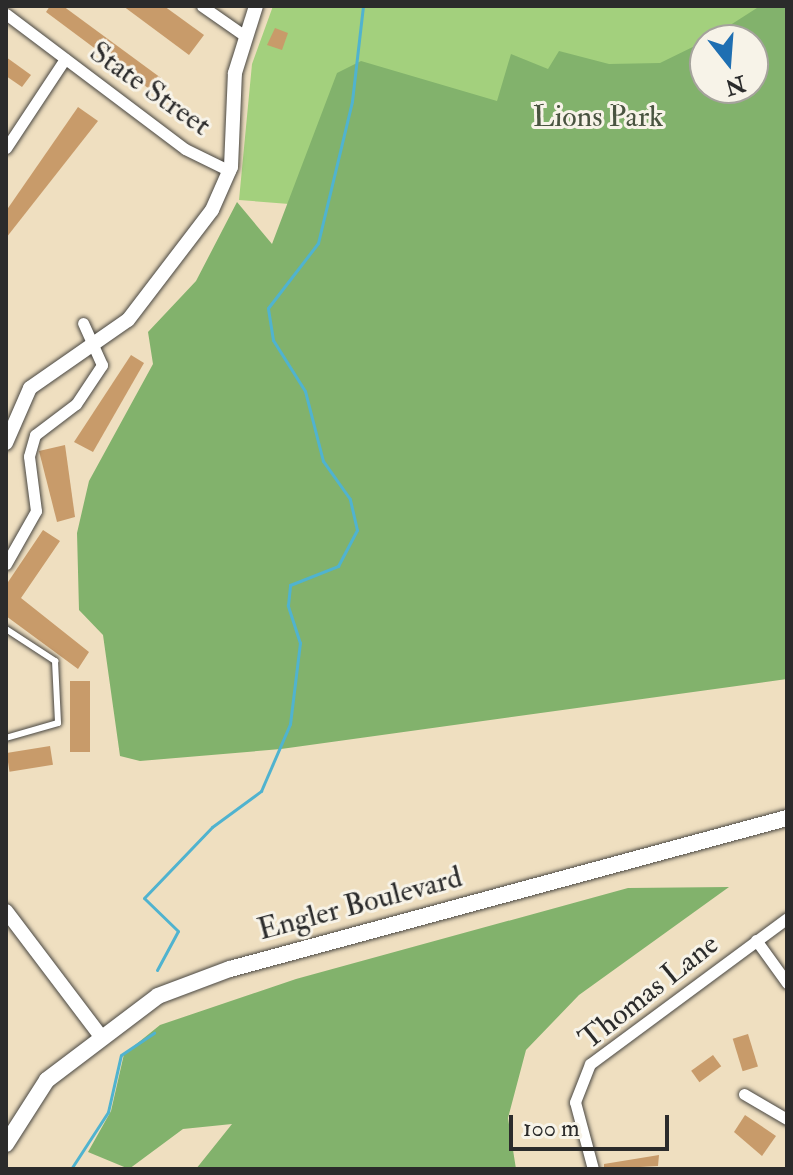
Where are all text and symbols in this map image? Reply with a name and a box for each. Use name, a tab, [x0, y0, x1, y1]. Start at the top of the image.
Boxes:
north arrow	[689, 24, 769, 104]
street label: State Street	[82, 34, 218, 144]
text: N	[722, 69, 749, 101]
park label: Lions Park	[533, 99, 663, 135]
street label: Engler Boulevard	[254, 859, 466, 949]
street label: Thomas Lane	[572, 926, 726, 1058]
scale bar	[513, 1099, 673, 1149]
text: 100 m	[523, 1113, 580, 1144]

